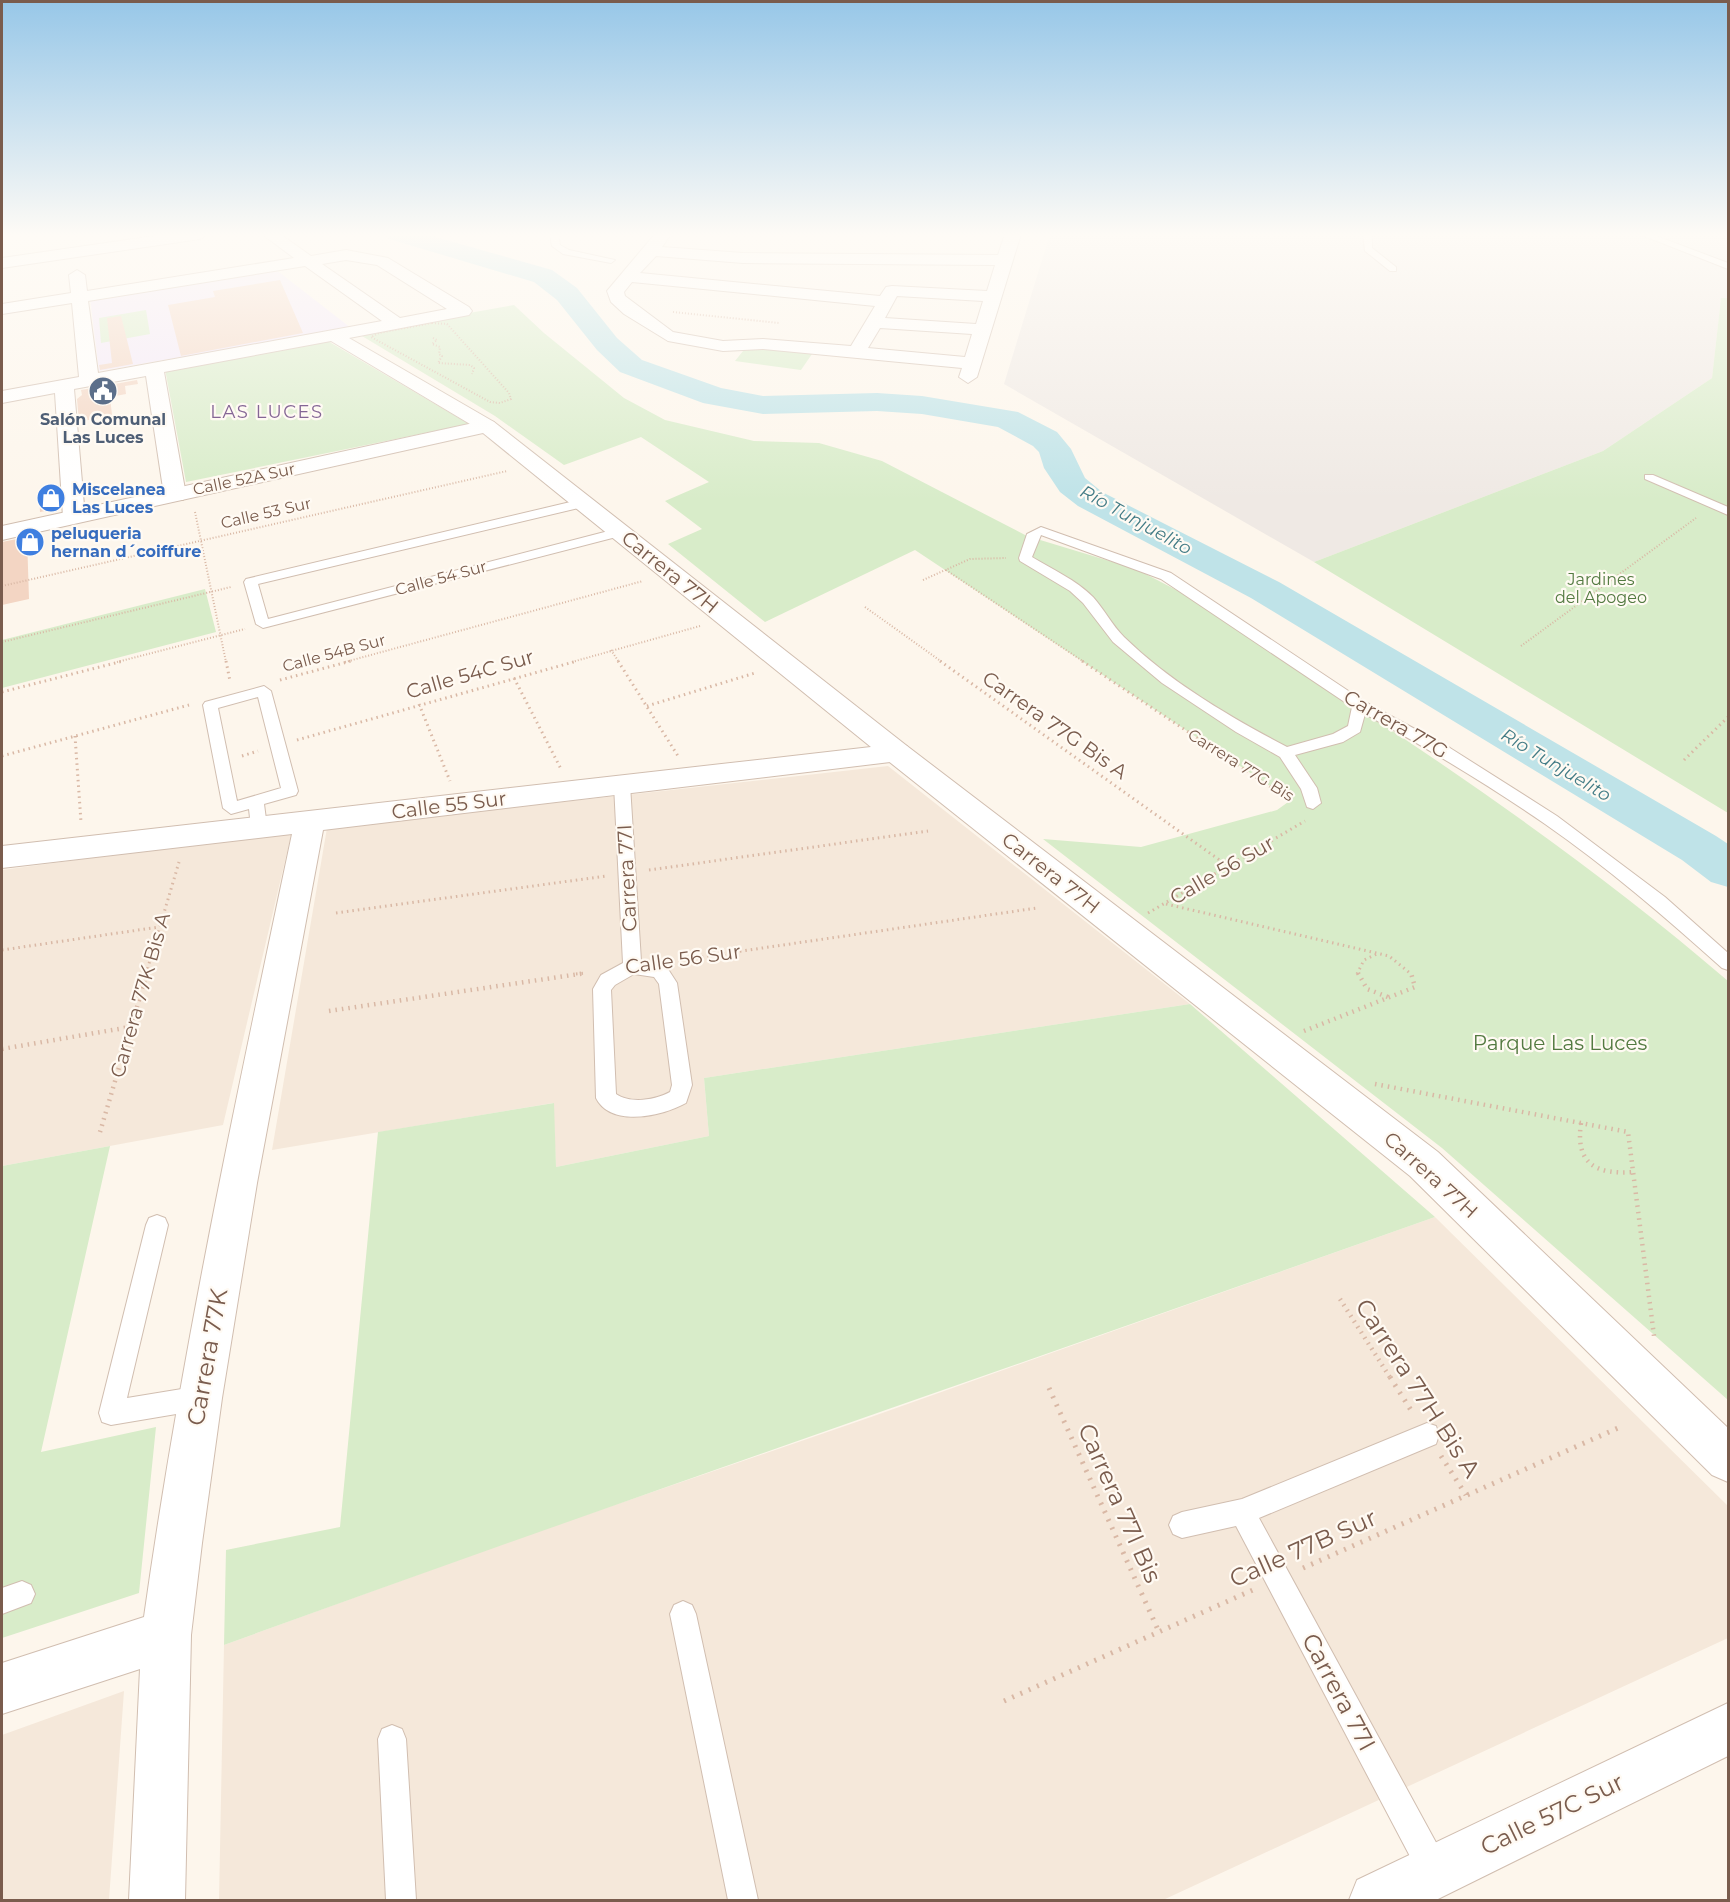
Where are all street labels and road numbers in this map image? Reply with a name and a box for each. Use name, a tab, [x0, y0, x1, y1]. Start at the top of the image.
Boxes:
street label: Calle 52A Sur	[191, 459, 297, 499]
street label: Calle 53 Sur	[219, 493, 313, 533]
street label: Carrera 77H	[617, 526, 723, 618]
street label: Calle 54 Sur	[393, 557, 489, 599]
street label: Calle 54B Sur	[280, 630, 388, 676]
street label: Calle 54C Sur	[403, 644, 537, 704]
street label: Carrera 77G Bis A	[978, 666, 1133, 784]
street label: Carrera 77G	[1340, 684, 1452, 764]
street label: Carrera 77G Bis	[1184, 725, 1298, 805]
street label: Calle 55 Sur	[390, 786, 508, 824]
street label: Carrera 77I	[612, 824, 642, 932]
street label: Carrera 77H	[997, 827, 1105, 919]
street label: Calle 56 Sur	[1166, 831, 1278, 909]
street label: Carrera 77K Bis A	[105, 909, 175, 1080]
street label: Calle 56 Sur	[624, 939, 742, 979]
street label: Carrera 77H	[1379, 1127, 1483, 1223]
street label: Carrera 77K	[181, 1286, 233, 1428]
street label: Carrera 77H Bis A	[1349, 1293, 1487, 1483]
street label: Carrera 77I Bis	[1072, 1419, 1168, 1587]
street label: Calle 77B Sur	[1225, 1503, 1381, 1593]
street label: Carrera 77I	[1296, 1628, 1382, 1756]
street label: Calle 57C Sur	[1476, 1767, 1628, 1861]

